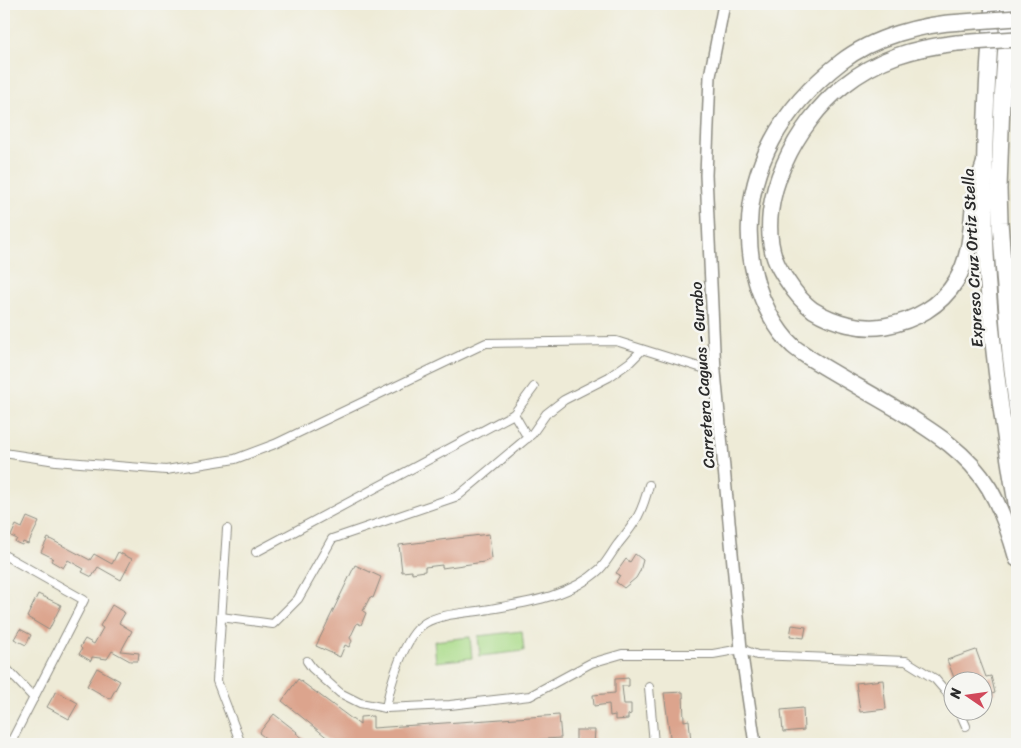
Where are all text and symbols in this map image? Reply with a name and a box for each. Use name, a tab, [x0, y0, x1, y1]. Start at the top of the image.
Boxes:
street label: Expreso Cruz Ortiz Stella	[953, 168, 992, 348]
street label: Carretera Caguas - Gurabo	[682, 281, 723, 469]
north arrow	[944, 670, 994, 720]
text: N	[942, 685, 969, 702]

